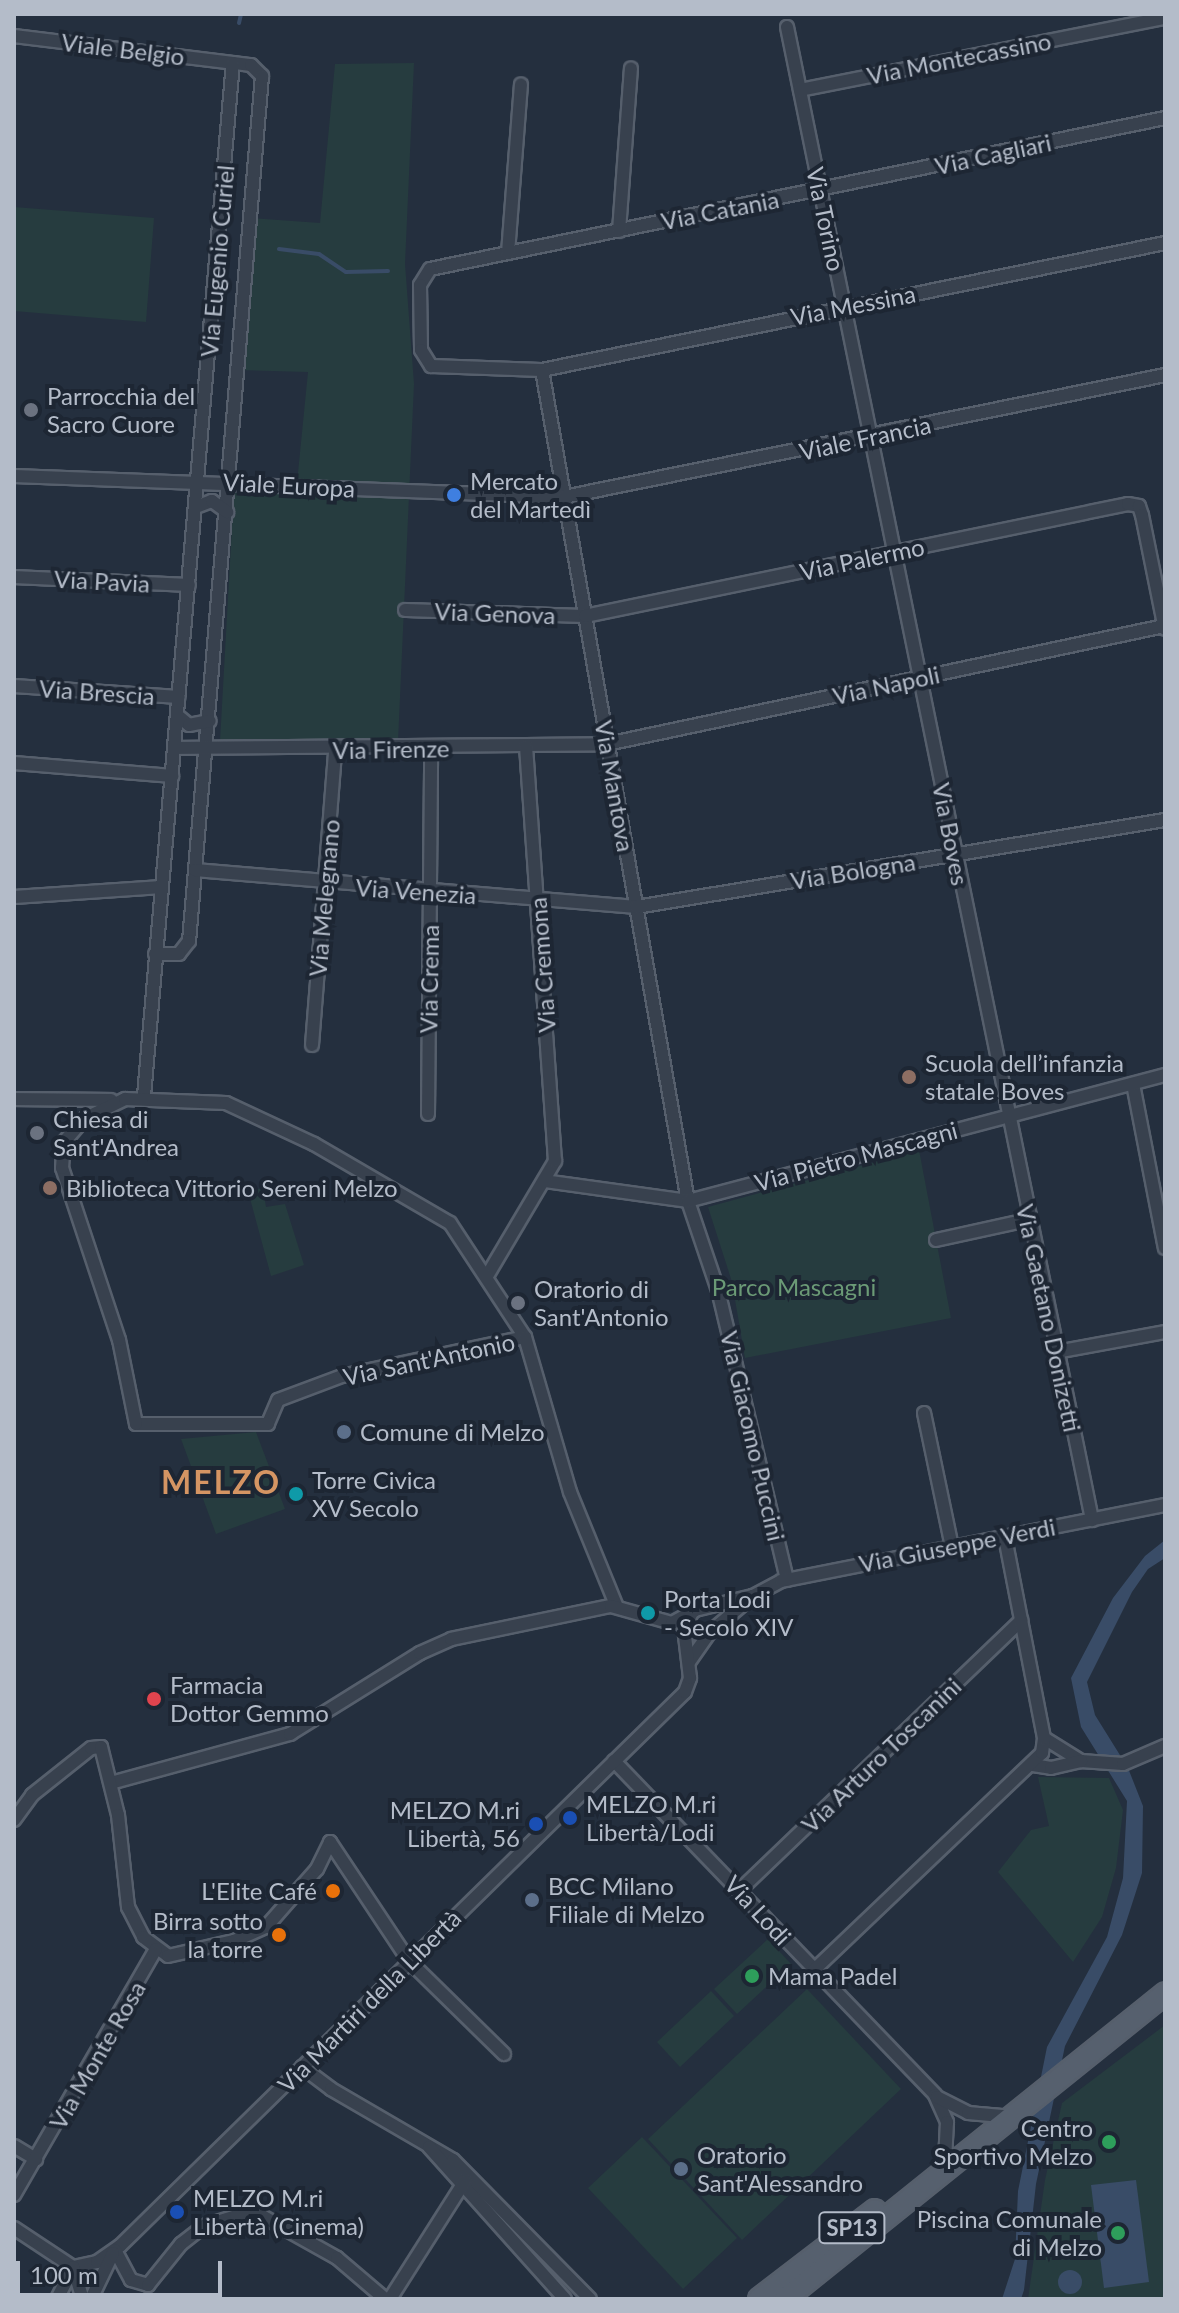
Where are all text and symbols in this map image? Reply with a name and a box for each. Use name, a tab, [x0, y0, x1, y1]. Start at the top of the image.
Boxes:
street label: Via Montecassino	[864, 26, 1054, 90]
street label: Viale Belgio	[60, 27, 186, 71]
street label: Via Cagliari	[932, 128, 1054, 180]
street label: Via Eugenio Curiel	[194, 164, 240, 358]
street label: Via Torino	[801, 164, 851, 274]
street label: Via Catania	[659, 184, 781, 236]
street label: Via Messina	[788, 279, 918, 331]
place label: Parrocchia del Sacro Cuore	[47, 382, 195, 438]
marker: Parrocchia del Sacro Cuore	[22, 401, 40, 419]
street label: Viale Francia	[796, 410, 934, 466]
street label: Viale Europa	[222, 467, 356, 503]
place label: Mercato del Martedì	[470, 467, 591, 523]
marker: Mercato del Martedì	[445, 486, 463, 504]
street label: Via Palermo	[797, 532, 927, 586]
street label: Via Pavia	[53, 564, 151, 598]
street label: Via Genova	[434, 596, 556, 630]
street label: Via Napoli	[830, 660, 942, 710]
street label: Via Brescia	[38, 674, 156, 710]
street label: Via Mantova	[589, 718, 641, 854]
street label: Via Firenze	[332, 734, 450, 764]
street label: Via Boves	[927, 780, 975, 888]
street label: Via Melegnano	[303, 818, 345, 978]
street label: Via Bologna	[789, 847, 917, 895]
street label: Via Venezia	[354, 872, 478, 910]
street label: Via Cremona	[523, 896, 561, 1034]
street label: Via Crema	[414, 924, 444, 1034]
place label: Scuola dell’infanzia statale Boves	[925, 1049, 1124, 1105]
marker: Scuola dell’infanzia statale Boves	[900, 1068, 918, 1086]
place label: Chiesa di Sant'Andrea	[53, 1105, 179, 1161]
street label: Via Pietro Mascagni	[752, 1115, 960, 1197]
marker: Chiesa di Sant'Andrea	[28, 1124, 46, 1142]
place label: Biblioteca Vittorio Sereni Melzo	[66, 1174, 399, 1202]
marker: Biblioteca Vittorio Sereni Melzo	[41, 1179, 59, 1197]
street label: Via Gaetano Donizetti	[1011, 1201, 1087, 1435]
park label: Parco Mascagni	[712, 1273, 876, 1301]
place label: Oratorio di Sant'Antonio	[534, 1275, 668, 1331]
marker: Oratorio di Sant'Antonio	[509, 1294, 527, 1312]
street label: Via Sant'Antonio	[341, 1327, 517, 1391]
street label: Via Giacomo Puccini	[715, 1328, 791, 1544]
place label: Comune di Melzo	[360, 1418, 545, 1446]
marker: Comune di Melzo	[335, 1423, 353, 1441]
district label: MELZO	[161, 1463, 281, 1501]
place label: Torre Civica XV Secolo	[312, 1466, 436, 1522]
marker: Torre Civica XV Secolo	[287, 1485, 305, 1503]
street label: Via Giuseppe Verdi	[856, 1512, 1058, 1578]
place label: Porta Lodi - Secolo XIV	[664, 1585, 793, 1641]
marker: Porta Lodi - Secolo XIV	[639, 1604, 657, 1622]
place label: Farmacia Dottor Gemmo	[170, 1671, 329, 1727]
street label: Via Arturo Toscanini	[795, 1671, 967, 1839]
marker: Farmacia Dottor Gemmo	[145, 1690, 163, 1708]
place label: MELZO M.ri Libertà/Lodi	[586, 1790, 716, 1846]
place label: MELZO M.ri Libertà, 56	[390, 1796, 520, 1852]
marker: MELZO M.ri Libertà/Lodi	[561, 1809, 579, 1827]
marker: MELZO M.ri Libertà, 56	[527, 1815, 545, 1833]
street label: Via Lodi	[719, 1869, 797, 1951]
place label: BCC Milano Filiale di Melzo	[548, 1872, 705, 1928]
place label: L'Elite Café	[201, 1877, 317, 1905]
marker: L'Elite Café	[324, 1882, 342, 1900]
marker: BCC Milano Filiale di Melzo	[523, 1891, 541, 1909]
street label: Via Martiri della Libertà	[271, 1903, 467, 2099]
place label: Birra sotto la torre	[153, 1907, 263, 1963]
marker: Birra sotto la torre	[270, 1926, 288, 1944]
place label: Mama Padel	[768, 1962, 897, 1990]
marker: Mama Padel	[743, 1967, 761, 1985]
street label: Via Monte Rosa	[43, 1976, 151, 2134]
place label: Centro Sportivo Melzo	[933, 2114, 1093, 2170]
marker: Centro Sportivo Melzo	[1100, 2133, 1118, 2151]
place label: Oratorio Sant'Alessandro	[697, 2141, 863, 2197]
marker: Oratorio Sant'Alessandro	[672, 2160, 690, 2178]
place label: MELZO M.ri Libertà (Cinema)	[193, 2184, 364, 2240]
marker: MELZO M.ri Libertà (Cinema)	[168, 2203, 186, 2221]
place label: Piscina Comunale di Melzo	[917, 2205, 1102, 2261]
road number: SP13	[818, 2210, 886, 2246]
marker: Piscina Comunale di Melzo	[1109, 2224, 1127, 2242]
scale bar	[20, 2245, 226, 2295]
text: 100 m	[30, 2260, 98, 2289]

